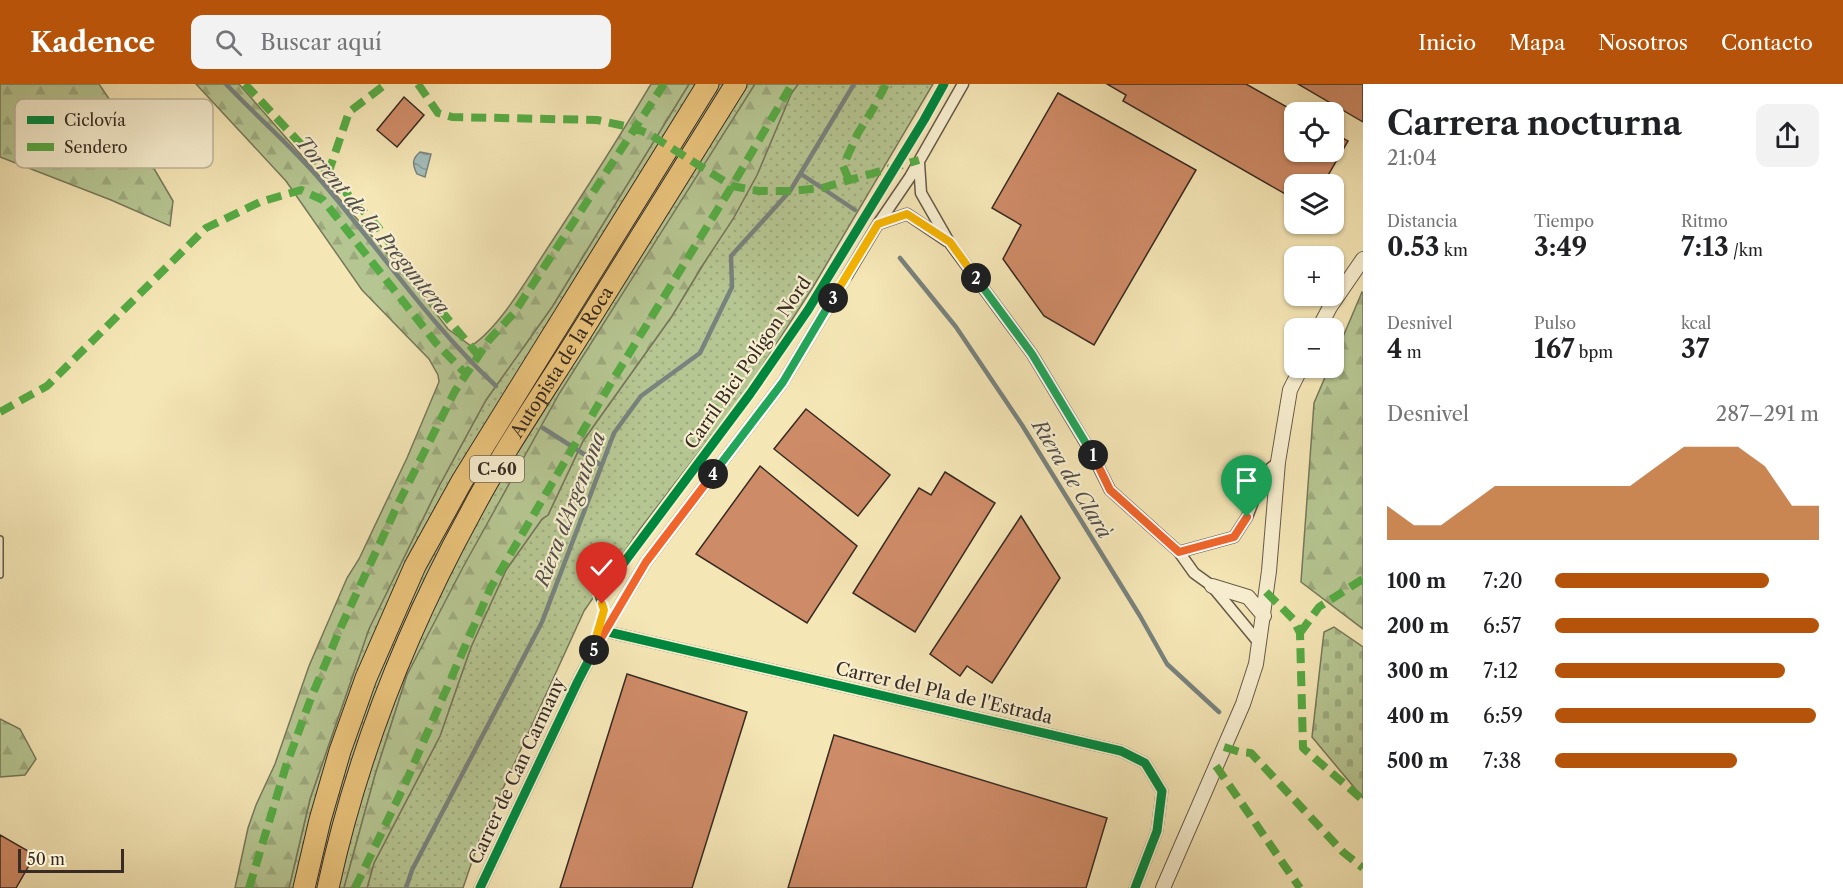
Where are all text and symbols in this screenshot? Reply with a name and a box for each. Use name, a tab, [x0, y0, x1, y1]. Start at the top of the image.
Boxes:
search box	[191, 15, 611, 69]
text: Kadence	[30, 25, 155, 59]
icon: search	[212, 26, 245, 59]
text: Buscar aquí	[260, 29, 382, 56]
text: Inicio	[1418, 30, 1476, 55]
text: Mapa	[1509, 30, 1565, 55]
text: Nosotros	[1598, 30, 1688, 55]
text: Contacto	[1721, 30, 1813, 55]
legend	[15, 99, 213, 168]
map controls	[1284, 102, 1344, 378]
button: locate	[1284, 102, 1344, 162]
text: Carrera nocturna	[1387, 103, 1682, 144]
button: share	[1756, 104, 1819, 167]
text: Ciclovía	[64, 110, 126, 130]
water label: Torrent de la Preguntera	[291, 131, 455, 319]
text: Sendero	[64, 137, 128, 157]
text: 21:04	[1387, 146, 1437, 170]
button: layers	[1284, 174, 1344, 234]
text: Distancia	[1387, 211, 1458, 231]
text: Tiempo	[1534, 211, 1594, 231]
text: Ritmo	[1681, 211, 1728, 231]
text: 0.53	[1387, 231, 1440, 263]
text: 3:49	[1534, 231, 1587, 263]
text: 7:13	[1681, 231, 1729, 263]
text: km	[1440, 240, 1468, 260]
text: /km	[1729, 240, 1763, 260]
button: +	[1284, 246, 1344, 306]
pin: 2	[961, 263, 991, 293]
text: 2	[971, 268, 981, 288]
street label: Carril Bici Polígon Nord	[680, 273, 816, 453]
street label: Autopista de la Roca	[505, 282, 618, 443]
pin: 3	[818, 283, 848, 313]
text: 3	[828, 288, 838, 308]
text: Desnivel	[1387, 313, 1453, 333]
text: Pulso	[1534, 313, 1576, 333]
text: kcal	[1681, 313, 1711, 333]
button: −	[1284, 318, 1344, 378]
text: 4	[1387, 333, 1402, 365]
text: 167	[1534, 333, 1574, 365]
text: 37	[1681, 333, 1709, 365]
text: m	[1402, 342, 1422, 362]
text: bpm	[1574, 342, 1613, 362]
text: Desnivel	[1387, 402, 1469, 426]
text: 287–291 m	[1716, 402, 1819, 426]
water label: Riera de Clarà	[1026, 414, 1117, 543]
water label: Riera d'Argentona	[529, 428, 610, 591]
pin: 1	[1078, 440, 1108, 470]
text: 1	[1089, 445, 1097, 465]
pin	[1221, 455, 1272, 517]
road number: C-60	[470, 456, 524, 482]
pin: 4	[698, 459, 728, 489]
text: 4	[708, 464, 718, 484]
icon: arrive	[1230, 464, 1263, 497]
pin	[576, 542, 627, 604]
icon: check	[585, 551, 618, 584]
text: 100 m	[1387, 569, 1446, 593]
text: 7:20	[1483, 569, 1523, 593]
text: 200 m	[1387, 614, 1449, 638]
text: 6:57	[1483, 614, 1521, 638]
pin: 5	[579, 635, 609, 665]
text: 5	[590, 640, 598, 660]
street label: Carrer del Pla de l'Estrada	[833, 657, 1055, 729]
text: 300 m	[1387, 659, 1449, 683]
text: 7:12	[1483, 659, 1518, 683]
street label: Carrer de Can Carmany	[464, 673, 570, 868]
text: 400 m	[1387, 704, 1449, 728]
text: 6:59	[1483, 704, 1523, 728]
text: 500 m	[1387, 749, 1448, 773]
text: 7:38	[1483, 749, 1521, 773]
scale bar	[18, 846, 124, 874]
text: 50 m	[27, 849, 65, 869]

